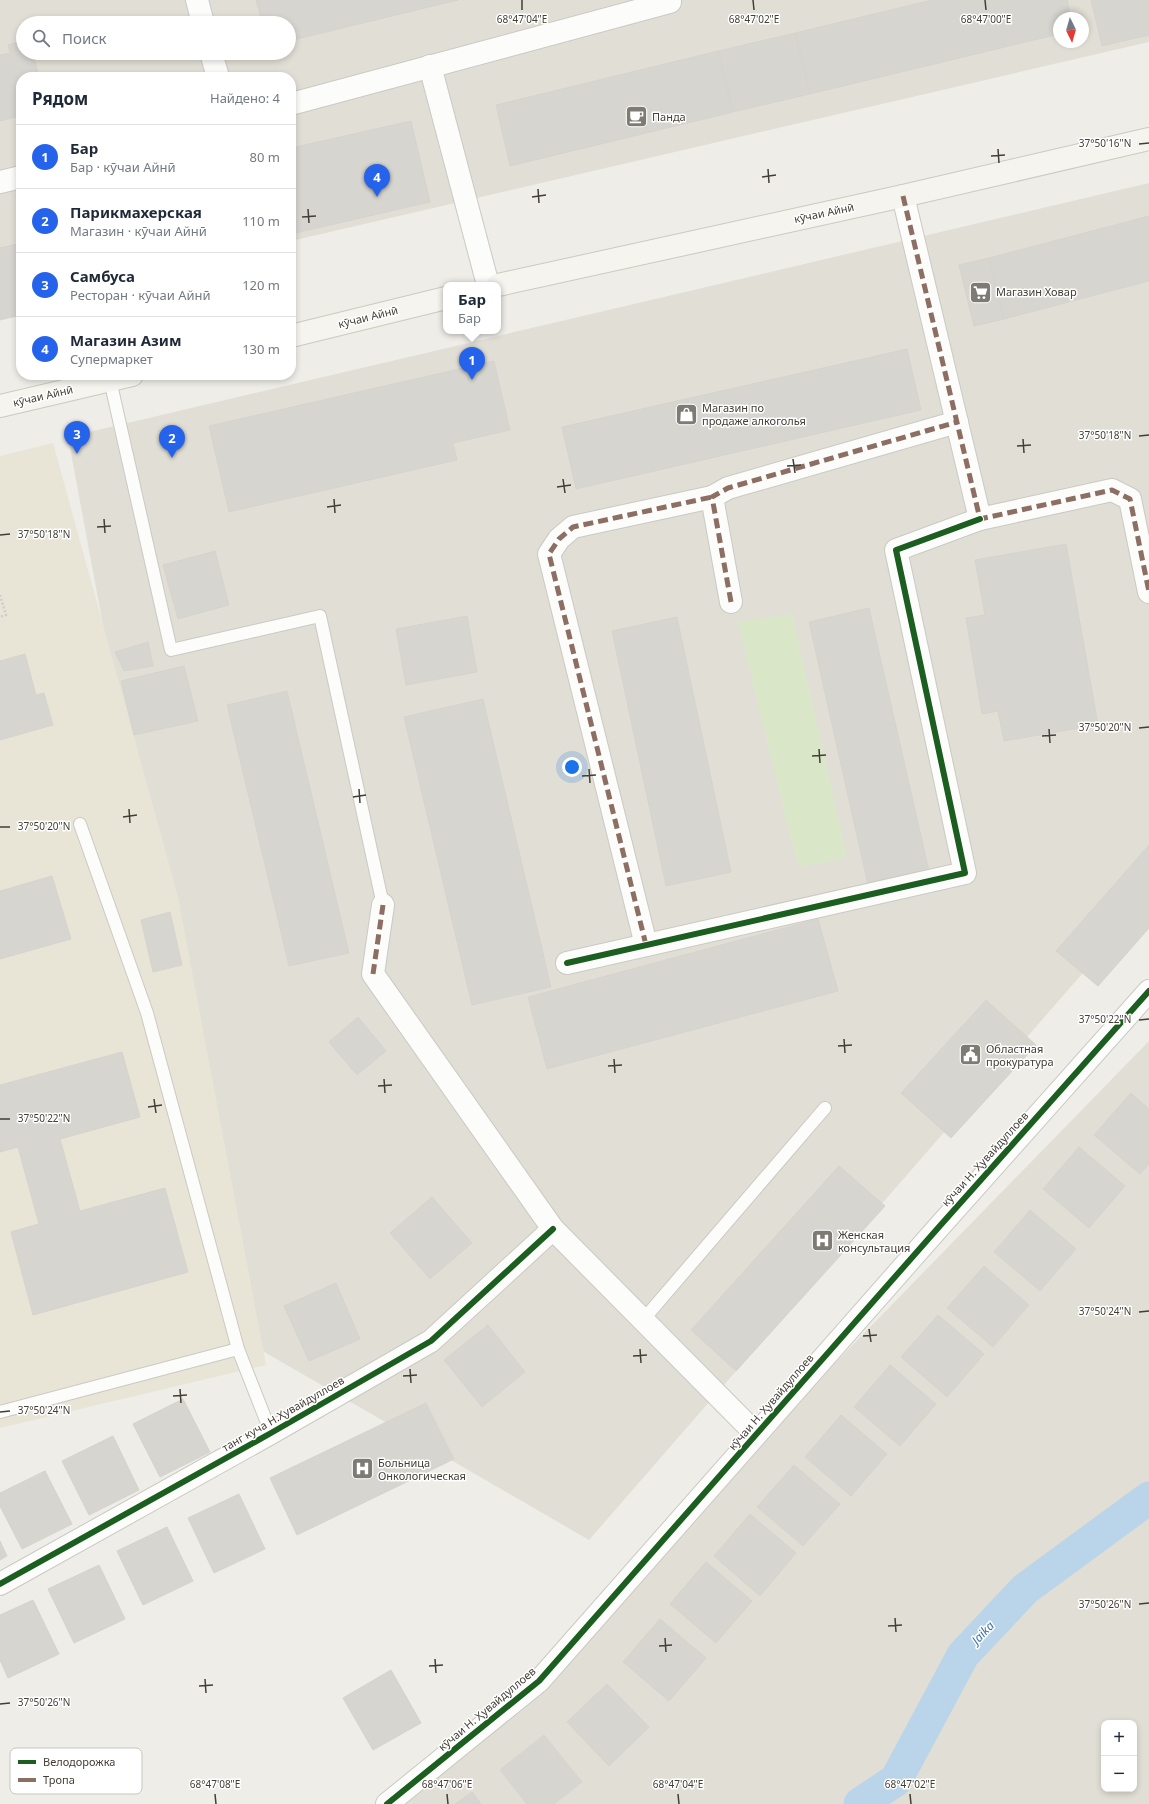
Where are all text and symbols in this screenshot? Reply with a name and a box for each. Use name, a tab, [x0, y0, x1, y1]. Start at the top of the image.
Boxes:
text: 68°47'04"E	[497, 12, 547, 26]
text: 68°47'02"E	[729, 12, 779, 26]
text: 68°47'00"E	[961, 12, 1011, 26]
north arrow	[1053, 12, 1089, 48]
search box	[16, 16, 296, 60]
icon: search	[30, 27, 52, 49]
text: Поиск	[62, 28, 107, 48]
text: Рядом	[32, 87, 88, 110]
text: Найдено: 4	[210, 89, 280, 107]
cafe icon: Панда	[624, 104, 650, 130]
place label: Панда	[652, 109, 686, 124]
text: 37°50'16"N	[1079, 136, 1131, 150]
text: Бар	[70, 138, 98, 158]
text: 1	[41, 148, 49, 166]
text: 80 m	[250, 148, 280, 166]
text: Бар · кӯчаи Айнӣ	[70, 158, 176, 176]
pin: 4	[364, 164, 390, 197]
street label: кӯчаи Айнӣ	[792, 199, 855, 226]
text: Парикмахерская	[70, 202, 202, 222]
text: 2	[41, 212, 49, 230]
text: 110 m	[242, 212, 280, 230]
text: Магазин · кӯчаи Айнӣ	[70, 222, 207, 240]
text: Самбуса	[70, 266, 135, 286]
text: 3	[41, 276, 49, 294]
text: 120 m	[242, 276, 280, 294]
supermarket icon: Магазин Ховар	[968, 279, 994, 305]
popup	[443, 282, 501, 334]
place label: Магазин Ховар	[996, 284, 1077, 299]
text: Ресторан · кӯчаи Айнӣ	[70, 286, 211, 304]
text: Бар	[458, 289, 486, 309]
street label: кӯчаи Айнӣ	[336, 302, 399, 331]
text: Бар	[458, 309, 481, 327]
text: Магазин Азим	[70, 330, 182, 350]
text: 4	[41, 340, 49, 358]
text: 130 m	[242, 340, 280, 358]
pin: 1	[459, 347, 485, 380]
text: Супермаркет	[70, 350, 153, 368]
street label: кӯчаи Айнӣ	[11, 381, 74, 410]
place label: Магазин по продаже алкоголья	[702, 400, 806, 428]
shop icon: Магазин по продаже алкоголья	[674, 401, 700, 427]
pin: 3	[64, 421, 90, 454]
pin: 2	[159, 425, 185, 458]
text: 37°50'18"N	[1079, 428, 1131, 442]
text: 37°50'18"N	[18, 527, 70, 541]
text: 37°50'20"N	[1079, 720, 1131, 734]
your location	[562, 757, 582, 777]
text: 37°50'20"N	[18, 819, 70, 833]
text: 37°50'22"N	[1079, 1012, 1131, 1026]
place label: Областная прокуратура	[986, 1041, 1054, 1069]
public building icon: Областная прокуратура	[958, 1042, 984, 1068]
street label: кӯчаи Н. Ҳувайдуллоев	[938, 1108, 1031, 1209]
text: 37°50'22"N	[18, 1111, 70, 1125]
place label: Женская консультация	[838, 1227, 910, 1255]
hospital icon: Женская консультация	[809, 1228, 835, 1254]
text: 37°50'24"N	[1079, 1304, 1131, 1318]
street label: кӯчаи Н. Ҳувайдуллоев	[725, 1350, 817, 1453]
street label: танг куча Н.Ҳувайдуллоев	[219, 1372, 347, 1455]
text: 37°50'24"N	[18, 1403, 70, 1417]
place label: Больница Онкологическая	[378, 1455, 466, 1483]
hospital icon: Больница Онкологическая	[349, 1456, 375, 1482]
text: 37°50'26"N	[1079, 1597, 1131, 1611]
water label: Jaika	[966, 1617, 998, 1649]
street label: кӯчаи Н. Ҳувайдуллоев	[435, 1663, 539, 1754]
text: 37°50'26"N	[18, 1695, 70, 1709]
map controls	[1101, 1720, 1137, 1792]
button: +	[1101, 1720, 1137, 1756]
legend	[10, 1748, 142, 1794]
text: Велодорожка	[43, 1754, 115, 1769]
button: −	[1101, 1756, 1137, 1792]
text: Тропа	[43, 1772, 75, 1787]
text: 68°47'08"E	[190, 1777, 240, 1791]
text: 68°47'06"E	[422, 1777, 472, 1791]
text: 68°47'04"E	[653, 1777, 703, 1791]
text: 68°47'02"E	[885, 1777, 935, 1791]

